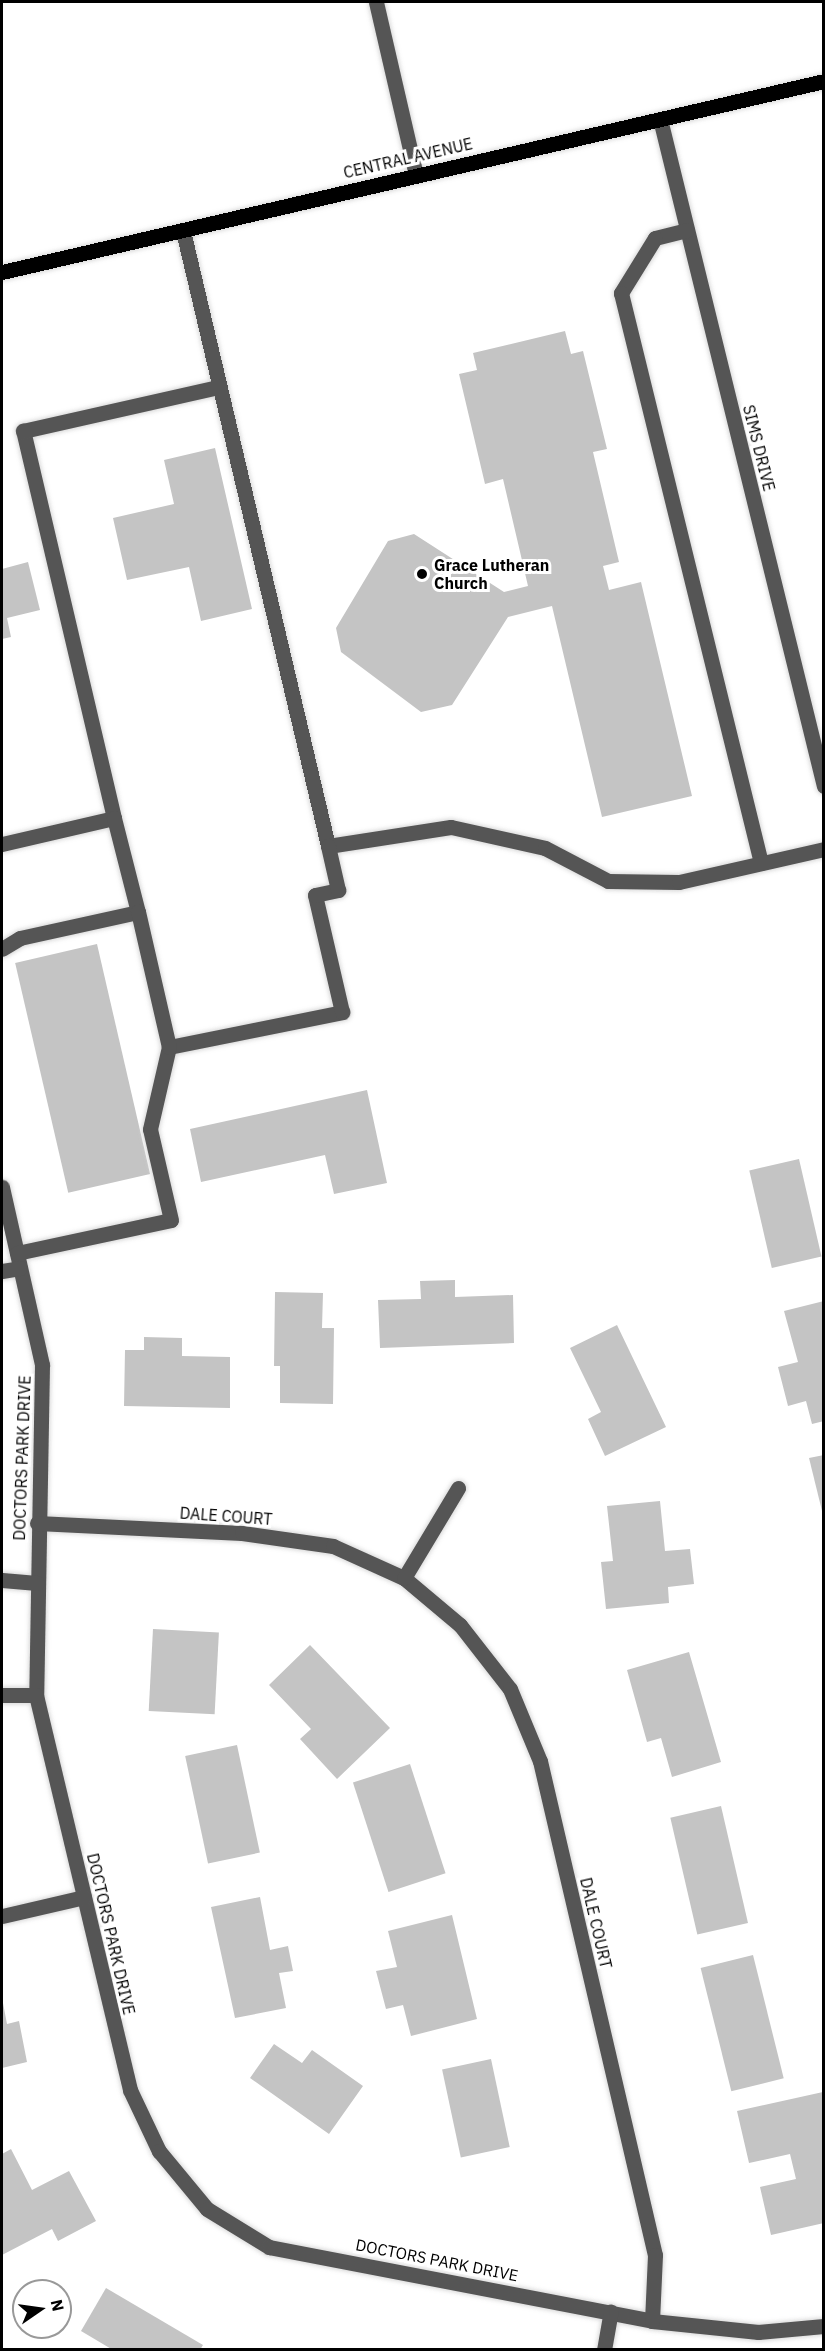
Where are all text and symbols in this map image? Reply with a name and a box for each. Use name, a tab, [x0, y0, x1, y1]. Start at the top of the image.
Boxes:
street label: CENTRAL AVENUE	[341, 134, 475, 182]
street label: SIMS DRIVE	[739, 403, 779, 493]
place label: Grace Lutheran Church	[434, 555, 549, 593]
marker: Grace Lutheran Church	[415, 567, 429, 581]
street label: DOCTORS PARK DRIVE	[10, 1375, 34, 1541]
street label: DALE COURT	[179, 1503, 273, 1529]
street label: DOCTORS PARK DRIVE	[83, 1851, 139, 2017]
street label: DALE COURT	[576, 1876, 616, 1970]
street label: DOCTORS PARK DRIVE	[354, 2235, 520, 2285]
north arrow	[12, 2279, 72, 2339]
text: N	[47, 2298, 69, 2313]

